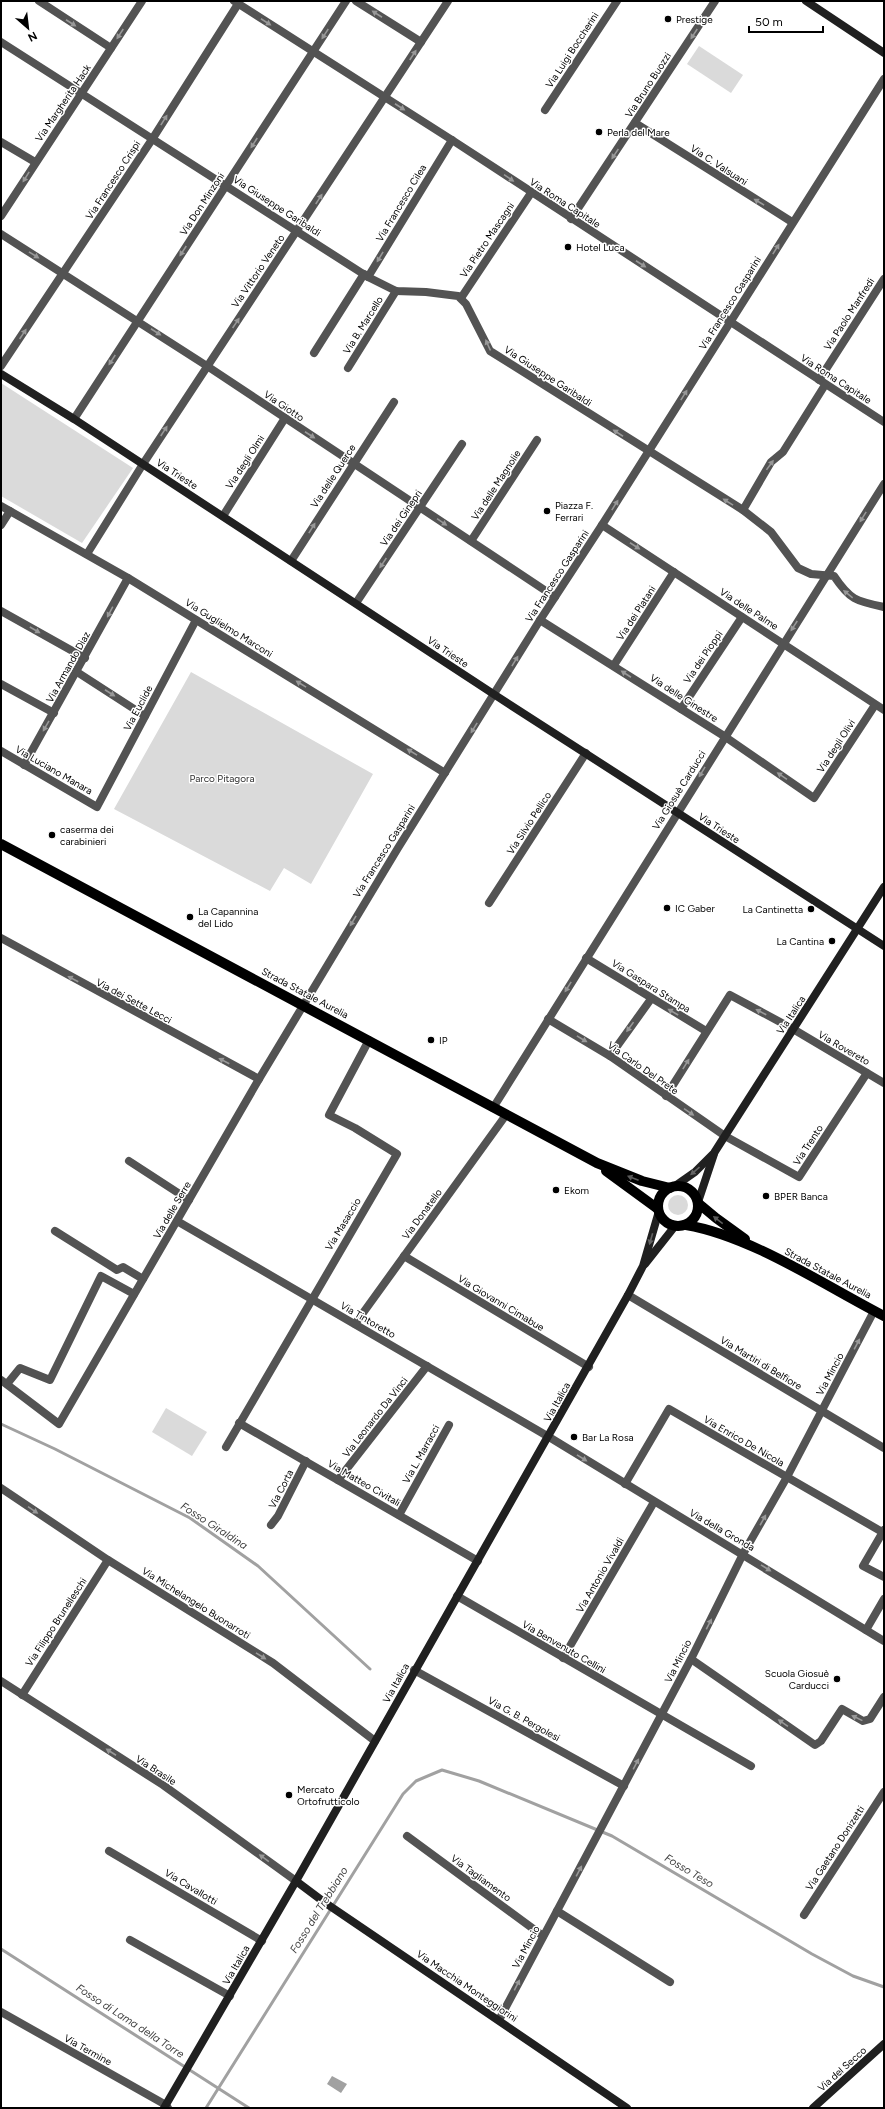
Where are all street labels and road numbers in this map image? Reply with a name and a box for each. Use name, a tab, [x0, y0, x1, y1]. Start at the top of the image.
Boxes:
street label: Via Luigi Boccherini	[543, 10, 601, 90]
street label: Via Bruno Buozzi	[622, 50, 674, 120]
street label: Via Margherita Hack	[32, 62, 94, 144]
street label: Via Francesco Crispi	[83, 138, 143, 222]
street label: Via C. Valsuani	[688, 142, 750, 188]
street label: Via Francesco Cilea	[373, 162, 429, 244]
street label: Via Don Minzoni	[177, 170, 227, 238]
street label: Via Giuseppe Garibaldi	[231, 173, 323, 239]
street label: Via Roma Capitale	[527, 175, 603, 231]
street label: Via Pietro Mascagni	[457, 200, 517, 280]
street label: Via Vittorio Veneto	[229, 232, 288, 310]
street label: Via Francesco Gasparini	[696, 254, 764, 352]
street label: Via Paolo Manfredi	[821, 275, 877, 353]
street label: Via B. Marcello	[340, 294, 386, 356]
street label: Via Giuseppe Garibaldi	[502, 343, 594, 409]
street label: Via Roma Capitale	[798, 351, 874, 407]
street label: Via Giotto	[261, 388, 307, 424]
street label: Via degli Olmi	[223, 433, 267, 491]
street label: Via delle Querce	[308, 441, 359, 510]
street label: Via delle Magnolie	[468, 447, 524, 523]
street label: Via Trieste	[154, 456, 201, 493]
street label: Via dei Ginepri	[377, 487, 425, 549]
street label: Via Francesco Gasparini	[522, 527, 592, 625]
street label: Via dei Platani	[613, 583, 659, 643]
street label: Via delle Palme	[717, 585, 781, 633]
street label: Via Guglielmo Marconi	[183, 596, 275, 660]
street label: Via dei Pioppi	[681, 628, 725, 686]
street label: Via Armando Diaz	[43, 629, 93, 705]
street label: Via Trieste	[425, 633, 472, 671]
street label: Via delle Ginestre	[647, 671, 721, 725]
street label: Via Euclide	[121, 683, 156, 733]
street label: Via degli Olivi	[814, 717, 858, 775]
street label: Via Luciano Manara	[13, 743, 95, 797]
street label: Via Giosuè Carducci	[649, 748, 709, 832]
street label: Via Silvio Pellico	[504, 789, 554, 857]
street label: Via Francesco Gasparini	[350, 802, 418, 900]
street label: Via Trieste	[696, 810, 743, 847]
street label: Via Gaspara Stampa	[609, 956, 693, 1016]
street label: Strada Statale Aurelia	[259, 965, 351, 1021]
street label: Via dei Sette Lecci	[94, 976, 174, 1026]
street label: Via Italica	[774, 993, 808, 1037]
street label: Via Rovereto	[816, 1028, 872, 1068]
street label: Via Carlo Del Prete	[605, 1039, 681, 1098]
street label: Via Trento	[790, 1122, 826, 1168]
street label: Via delle Serre	[150, 1178, 194, 1241]
street label: Via Donatello	[399, 1186, 445, 1242]
street label: Via Masaccio	[322, 1195, 364, 1253]
street label: Strada Statale Aurelia	[782, 1245, 874, 1301]
street label: Via Giovanni Cimabue	[455, 1272, 547, 1334]
street label: Via Tintoretto	[338, 1299, 398, 1341]
street label: Via Martiri di Belfiore	[718, 1333, 805, 1393]
street label: Via Mincio	[813, 1350, 847, 1398]
street label: Via Leonardo Da Vinci	[340, 1374, 410, 1460]
street label: Via Italica	[541, 1380, 573, 1424]
street label: Via Enrico De Nicola	[701, 1413, 787, 1469]
street label: Via L. Marracci	[400, 1422, 442, 1486]
street label: Via Matteo Civitali	[325, 1457, 403, 1509]
street label: Via Corta	[266, 1467, 296, 1511]
street label: Via della Gronda	[687, 1506, 757, 1554]
street label: Via Antonio Vivaldi	[573, 1535, 627, 1615]
street label: Via Michelangelo Buonarroti	[139, 1564, 253, 1642]
street label: Via Filippo Brunelleschi	[22, 1575, 90, 1669]
street label: Via Benvenuto Cellini	[520, 1618, 608, 1676]
street label: Via Mincio	[662, 1637, 694, 1685]
street label: Via Italica	[380, 1661, 412, 1705]
street label: Via G. B. Pergolesi	[486, 1694, 562, 1744]
street label: Via Brasile	[133, 1752, 179, 1788]
street label: Via Gaetano Donizetti	[803, 1803, 867, 1893]
street label: Via Tagliamento	[448, 1852, 514, 1904]
street label: Via Cavallotti	[162, 1866, 220, 1908]
street label: Via Mincio	[509, 1923, 543, 1971]
street label: Via Italica	[220, 1943, 252, 1987]
street label: Via Macchia Monteggiorini	[414, 1947, 520, 2025]
street label: Via Termine	[62, 2032, 115, 2069]
street label: Via del Secco	[815, 2044, 869, 2094]

